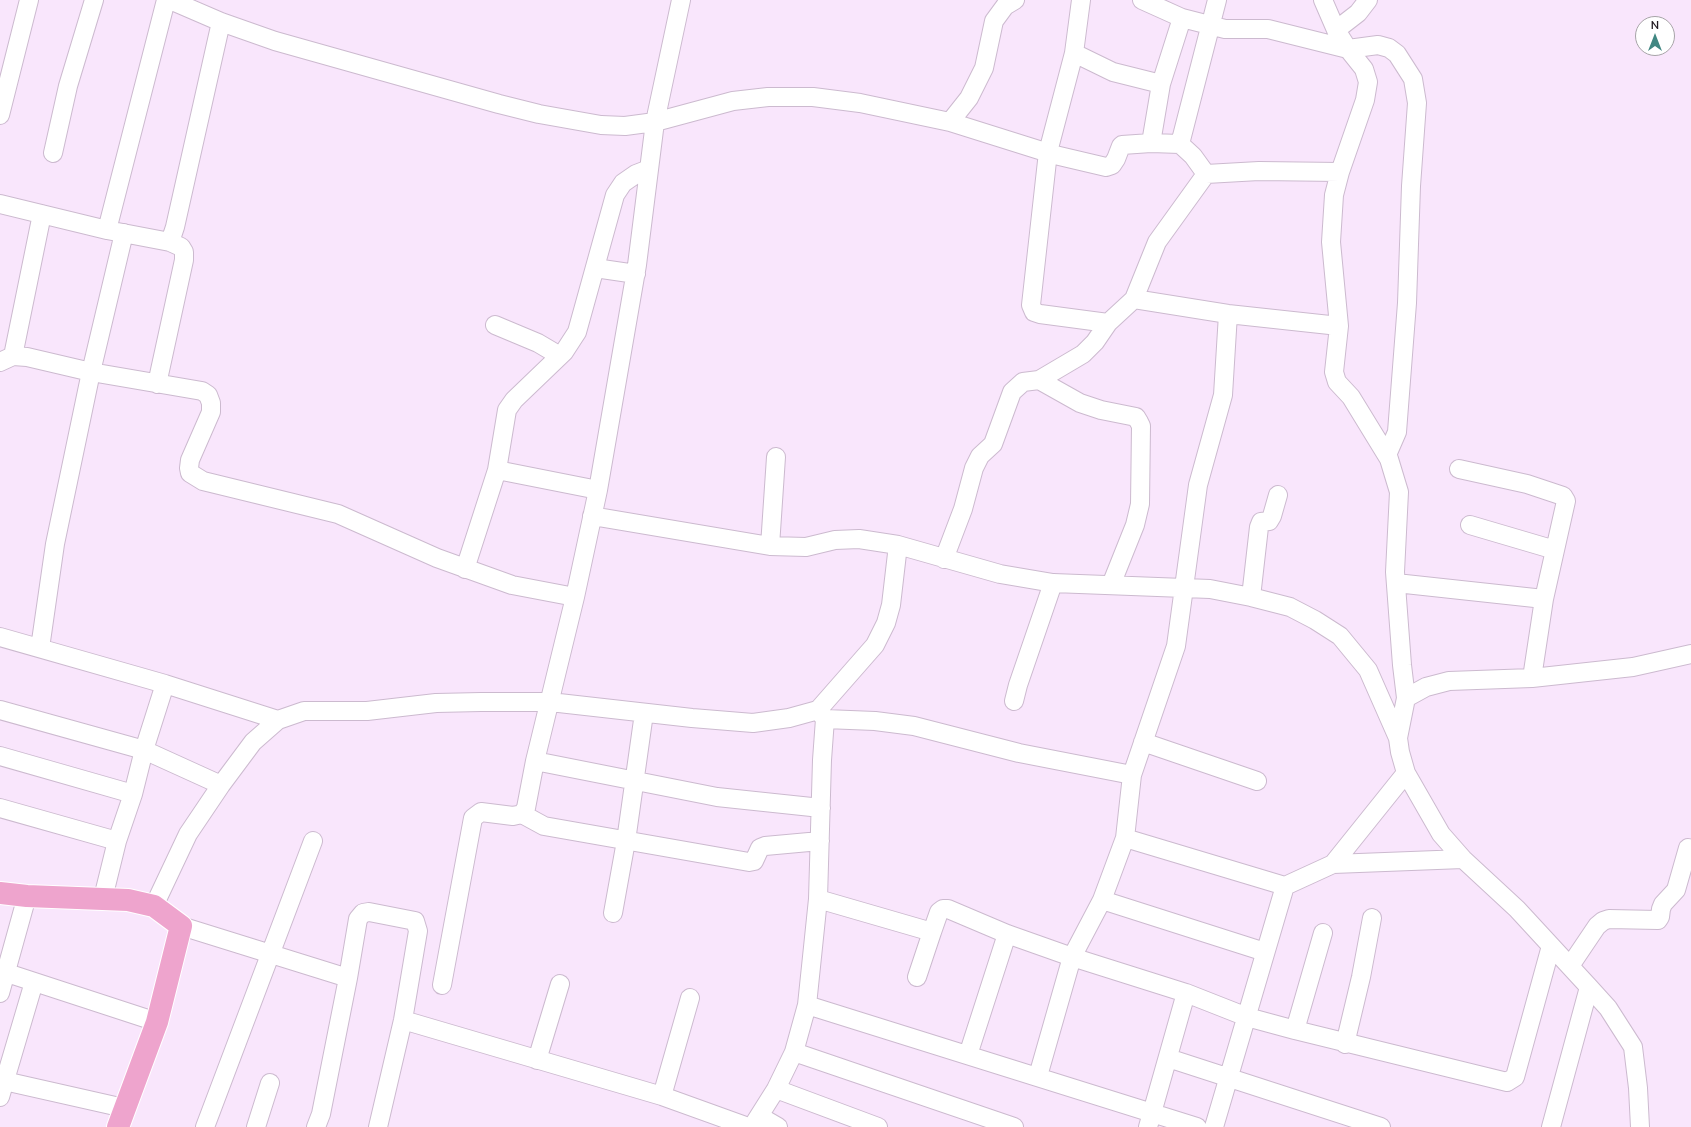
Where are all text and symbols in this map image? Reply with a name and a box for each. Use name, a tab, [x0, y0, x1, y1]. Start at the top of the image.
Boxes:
north arrow	[1635, 16, 1675, 56]
text: N	[1651, 18, 1659, 32]

